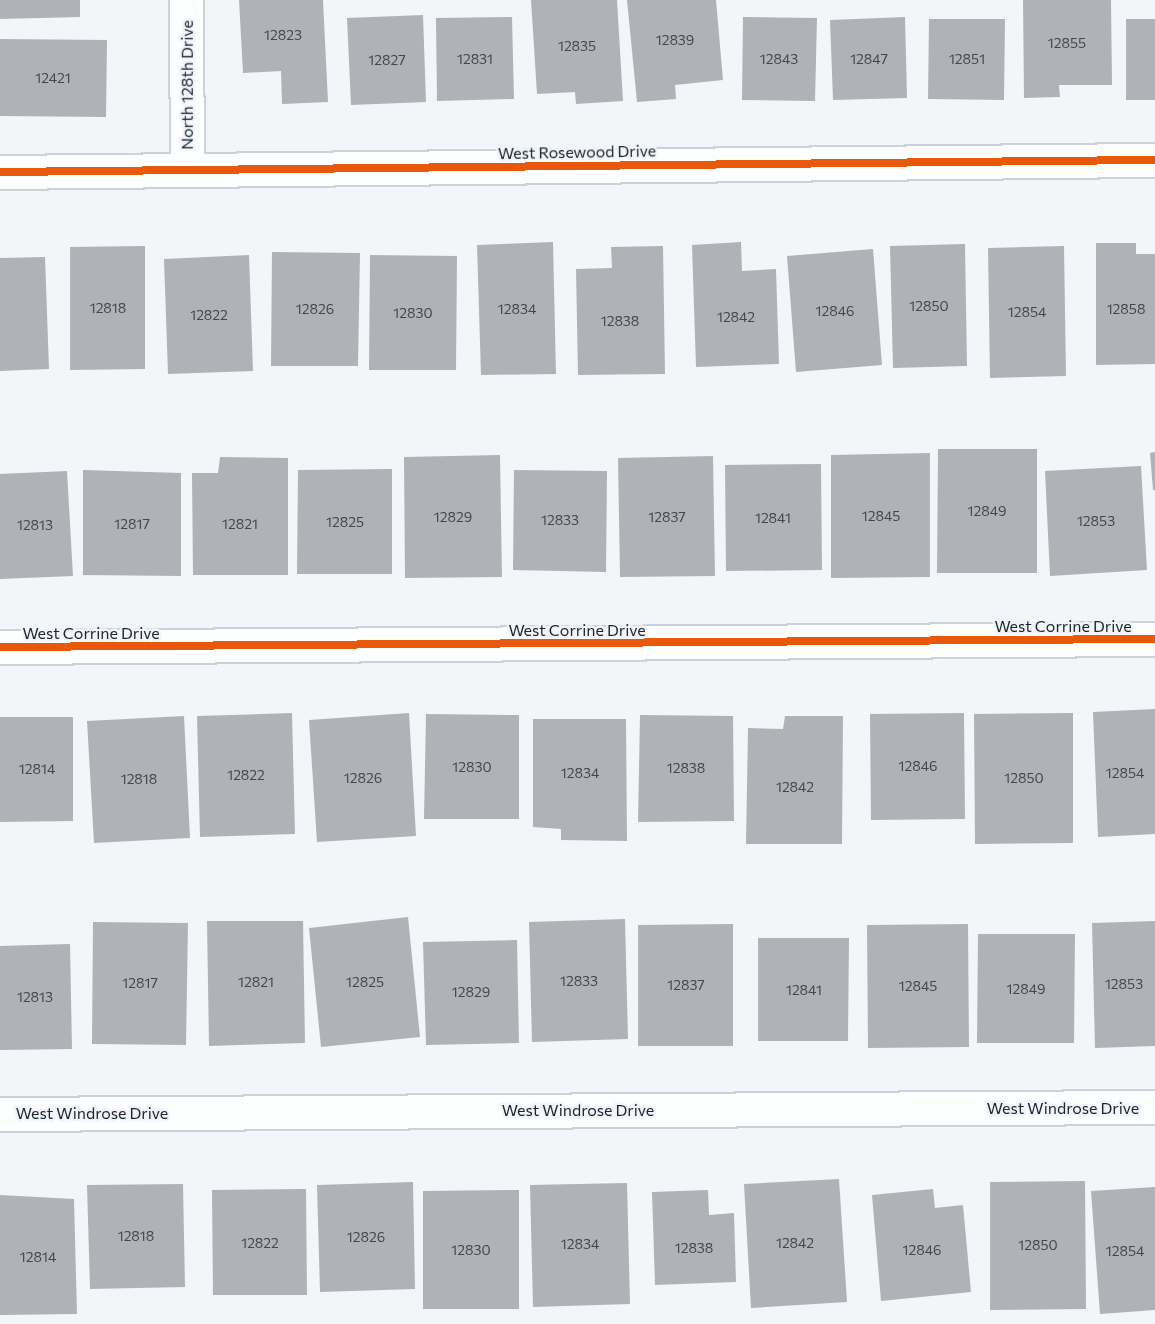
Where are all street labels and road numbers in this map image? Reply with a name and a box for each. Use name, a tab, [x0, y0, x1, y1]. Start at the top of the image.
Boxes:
street label: North 128th Drive	[177, 20, 197, 150]
street label: West Rosewood Drive	[498, 141, 656, 163]
street label: West Corrine Drive	[994, 616, 1132, 636]
street label: West Corrine Drive	[508, 620, 646, 640]
street label: West Corrine Drive	[22, 623, 160, 643]
street label: West Windrose Drive	[987, 1098, 1139, 1118]
street label: West Windrose Drive	[502, 1100, 654, 1120]
street label: West Windrose Drive	[16, 1103, 168, 1123]

